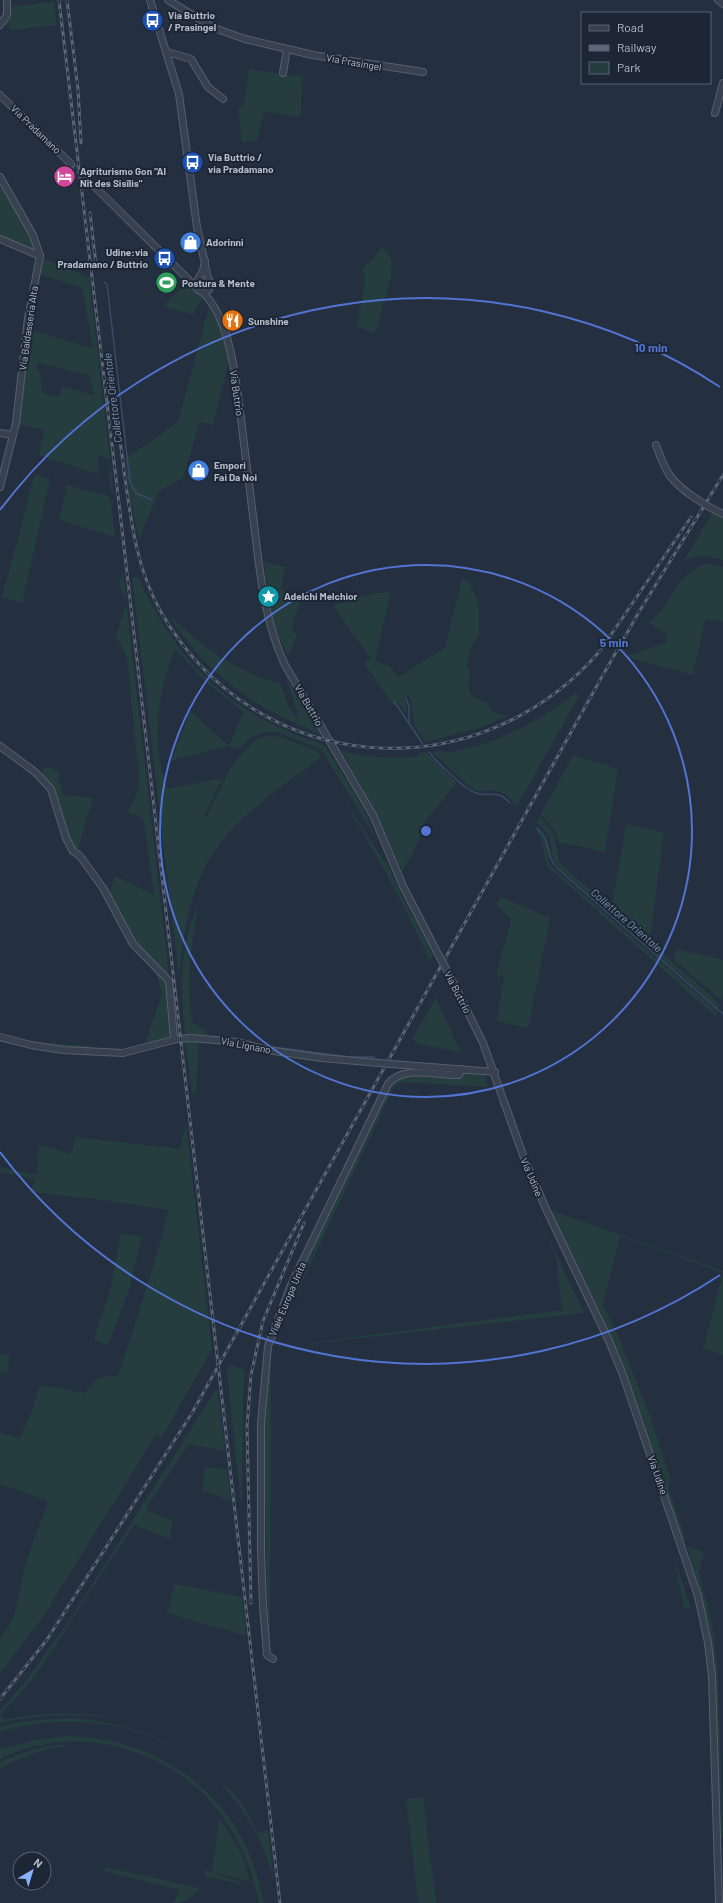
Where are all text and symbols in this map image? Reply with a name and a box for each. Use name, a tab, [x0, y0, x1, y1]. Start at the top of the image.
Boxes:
bus stop icon: Via Buttrio / Prasingel	[140, 8, 166, 34]
place label: Via Buttrio / Prasingel	[168, 9, 216, 33]
legend	[581, 12, 711, 84]
text: Road	[617, 20, 644, 34]
text: Railway	[617, 40, 657, 54]
street label: Via Prasingel	[325, 51, 383, 73]
text: Park	[617, 60, 641, 74]
street label: Via Pradamano	[8, 102, 64, 156]
bus stop icon: Via Buttrio / via Pradamano	[179, 150, 205, 176]
place label: Via Buttrio / via Pradamano	[208, 151, 274, 175]
hotel icon: Agriturismo Gon "Al Nît des Sisîlis"	[52, 164, 78, 190]
place label: Agriturismo Gon "Al Nît des Sisîlis"	[80, 165, 166, 189]
shop icon: Adorinni	[177, 229, 203, 255]
place label: Adorinni	[206, 236, 244, 248]
bus stop icon: Udine:via Pradamano / Buttrio	[151, 245, 177, 271]
place label: Udine:via Pradamano / Buttrio	[58, 246, 148, 270]
sports icon: Postura & Mente	[153, 270, 179, 296]
place label: Postura & Mente	[182, 277, 255, 289]
street label: Via Baldasseria Alta	[16, 285, 40, 371]
restaurant icon: Sunshine	[219, 308, 245, 334]
place label: Sunshine	[248, 315, 289, 327]
text: 10 min	[634, 340, 668, 354]
water label: Collettore Orientale	[100, 352, 124, 444]
street label: Via Buttrio	[228, 369, 246, 417]
shop icon: Empori Fai Da Noi	[186, 458, 212, 484]
place label: Empori Fai Da Noi	[214, 459, 258, 483]
place icon: Adelchi Melchior	[255, 583, 281, 609]
place label: Adelchi Melchior	[284, 590, 357, 602]
text: 5 min	[600, 635, 628, 649]
street label: Via Buttrio	[292, 682, 326, 728]
centre of rings	[419, 824, 433, 838]
water label: Collettore Orientale	[589, 885, 666, 955]
street label: Via Buttrio	[442, 969, 474, 1015]
street label: Via Lignano	[220, 1034, 272, 1056]
street label: Via Udine	[519, 1156, 545, 1198]
street label: Viale Europa Unita	[266, 1260, 308, 1338]
street label: Via Udine	[646, 1454, 670, 1496]
north arrow	[12, 1851, 52, 1891]
text: N	[32, 1855, 45, 1870]

